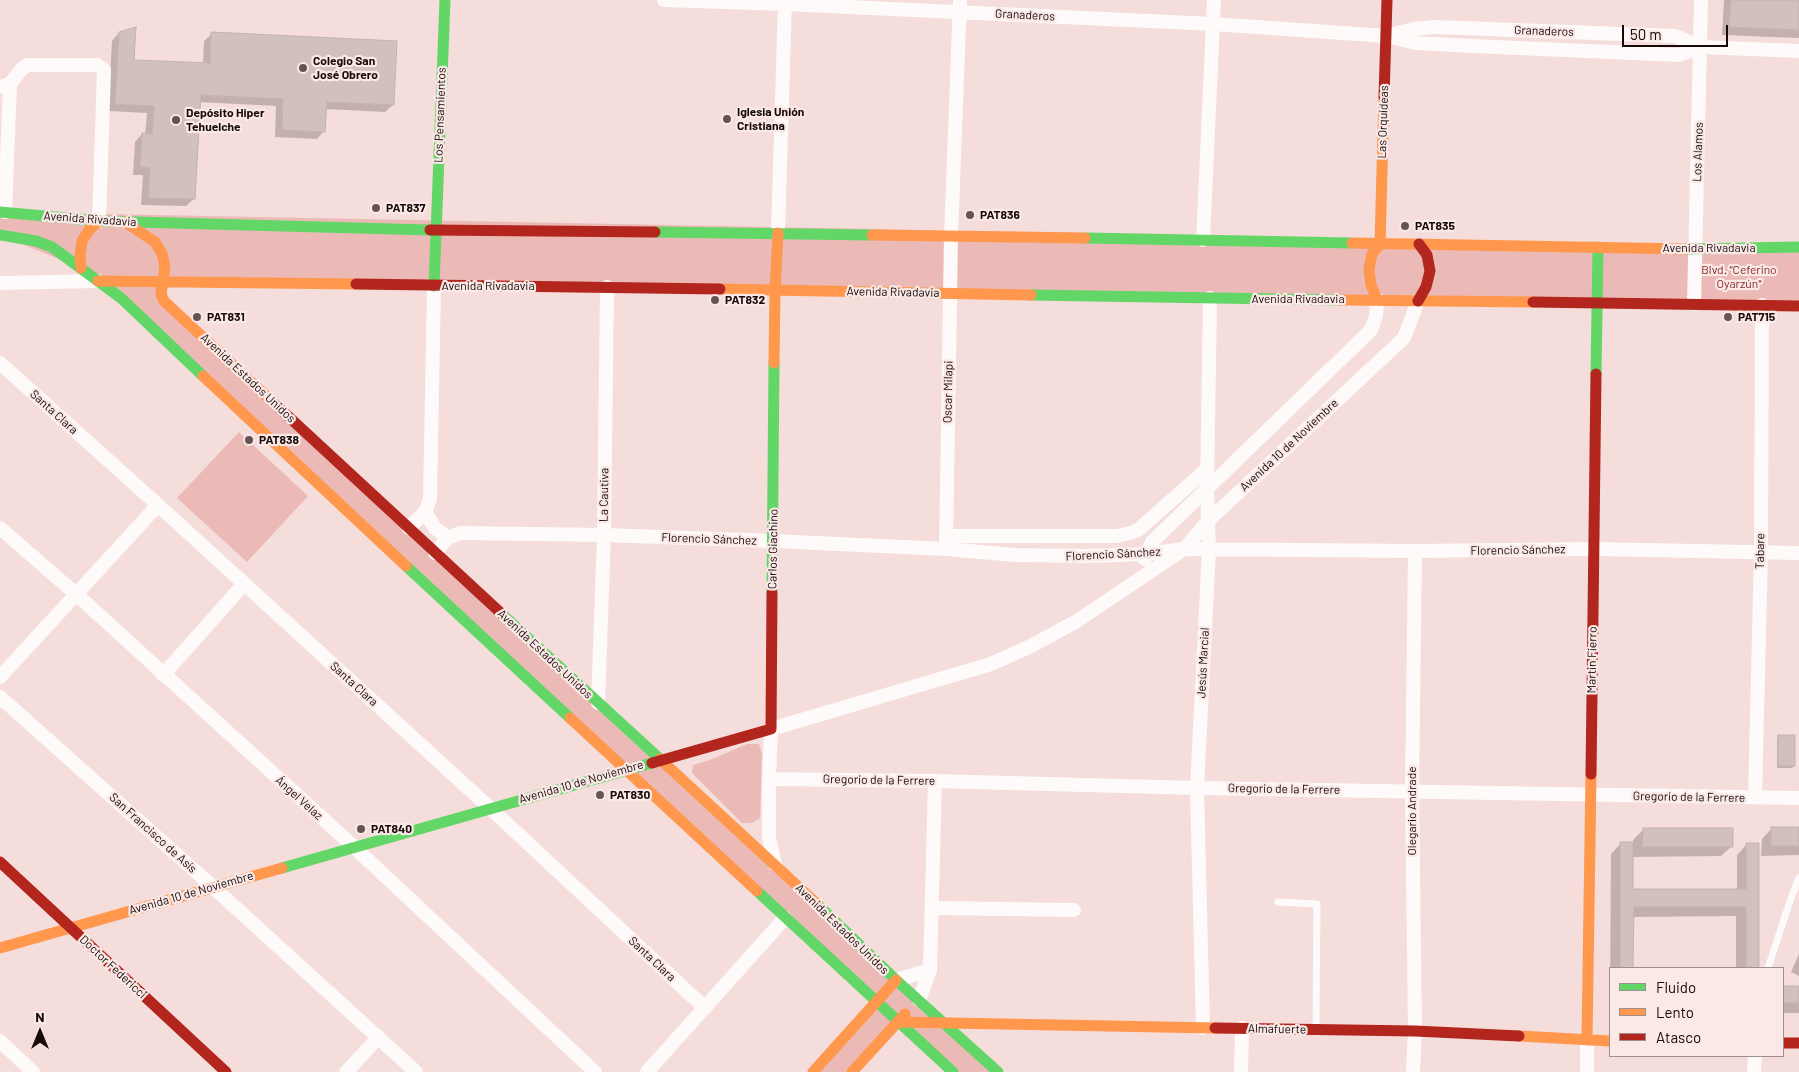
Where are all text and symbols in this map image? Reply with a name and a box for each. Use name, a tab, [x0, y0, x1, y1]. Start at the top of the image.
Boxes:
street label: Granaderos	[995, 6, 1055, 24]
scale bar	[1624, 15, 1730, 47]
street label: Granaderos	[1514, 23, 1574, 39]
text: 50 m	[1630, 25, 1662, 43]
place label: Colegio San José Obrero	[313, 54, 378, 82]
marker: Colegio San José Obrero	[297, 62, 309, 74]
street label: Los Pensamientos	[431, 67, 449, 163]
street label: Las Orquídeas	[1375, 85, 1391, 159]
place label: Iglesia Unión Cristiana	[737, 105, 804, 133]
place label: Depósito Hiper Tehuelche	[186, 106, 265, 134]
marker: Iglesia Unión Cristiana	[721, 113, 733, 125]
marker: Depósito Hiper Tehuelche	[170, 114, 182, 126]
street label: Los Alamos	[1690, 122, 1706, 182]
place label: PAT837	[386, 201, 425, 215]
marker: PAT837	[370, 202, 382, 214]
place label: PAT836	[980, 208, 1020, 222]
street label: Avenida Rivadavia	[43, 209, 137, 229]
marker: PAT836	[964, 209, 976, 221]
place label: PAT835	[1415, 219, 1455, 233]
marker: PAT835	[1399, 220, 1411, 232]
street label: Avenida Rivadavia	[1662, 241, 1756, 255]
park label: Blvd. “Ceferino Oyarzún“	[1701, 263, 1777, 291]
street label: Avenida Rivadavia	[441, 279, 535, 293]
street label: Avenida Rivadavia	[846, 284, 940, 300]
street label: Avenida Rivadavia	[1251, 292, 1345, 306]
place label: PAT832	[725, 293, 765, 307]
marker: PAT832	[709, 294, 721, 306]
place label: PAT831	[207, 310, 245, 324]
place label: PAT715	[1738, 310, 1775, 324]
marker: PAT831	[191, 311, 203, 323]
marker: PAT715	[1722, 311, 1734, 323]
street label: Avenida Estados Unidos	[198, 330, 298, 426]
street label: Oscar Milapi	[940, 361, 956, 423]
street label: Santa Clara	[27, 387, 81, 437]
street label: Avenida 10 de Noviembre	[1237, 396, 1341, 494]
place label: PAT838	[259, 433, 299, 447]
marker: PAT838	[243, 434, 255, 446]
street label: La Cautiva	[596, 468, 612, 522]
street label: Carlos Giachino	[765, 509, 781, 589]
street label: Florencio Sánchez	[661, 530, 757, 548]
street label: Tabare	[1752, 533, 1768, 569]
street label: Florencio Sánchez	[1470, 542, 1566, 558]
street label: Florencio Sánchez	[1065, 544, 1161, 564]
street label: Avenida Estados Unidos	[495, 606, 595, 702]
street label: Martin Fierro	[1584, 626, 1600, 694]
street label: Jesús Marcial	[1194, 627, 1212, 699]
street label: Santa Clara	[327, 659, 381, 709]
street label: Avenida 10 de Noviembre	[517, 757, 645, 807]
street label: Olegario Andrade	[1405, 766, 1419, 856]
street label: Gregorio de la Ferrere	[823, 772, 935, 788]
street label: Ángel Velaz	[272, 773, 326, 823]
street label: Gregorio de la Ferrere	[1228, 781, 1340, 797]
place label: PAT830	[610, 788, 650, 802]
marker: PAT830	[594, 789, 606, 801]
street label: Gregorio de la Ferrere	[1633, 789, 1745, 805]
street label: San Francisco de Asís	[106, 790, 200, 876]
place label: PAT840	[371, 822, 412, 836]
marker: PAT840	[355, 823, 367, 835]
street label: Avenida 10 de Noviembre	[127, 868, 255, 918]
street label: Avenida Estados Unidos	[792, 881, 892, 977]
street label: Doctor Federicci	[77, 932, 149, 1002]
street label: Santa Clara	[625, 934, 679, 984]
legend	[1609, 967, 1784, 1057]
text: Fluido	[1656, 978, 1696, 996]
text: Lento	[1656, 1003, 1694, 1021]
north arrow	[15, 1007, 65, 1057]
text: N	[35, 1008, 45, 1025]
street label: Almafuerte	[1248, 1021, 1306, 1037]
text: Atasco	[1656, 1028, 1701, 1046]

